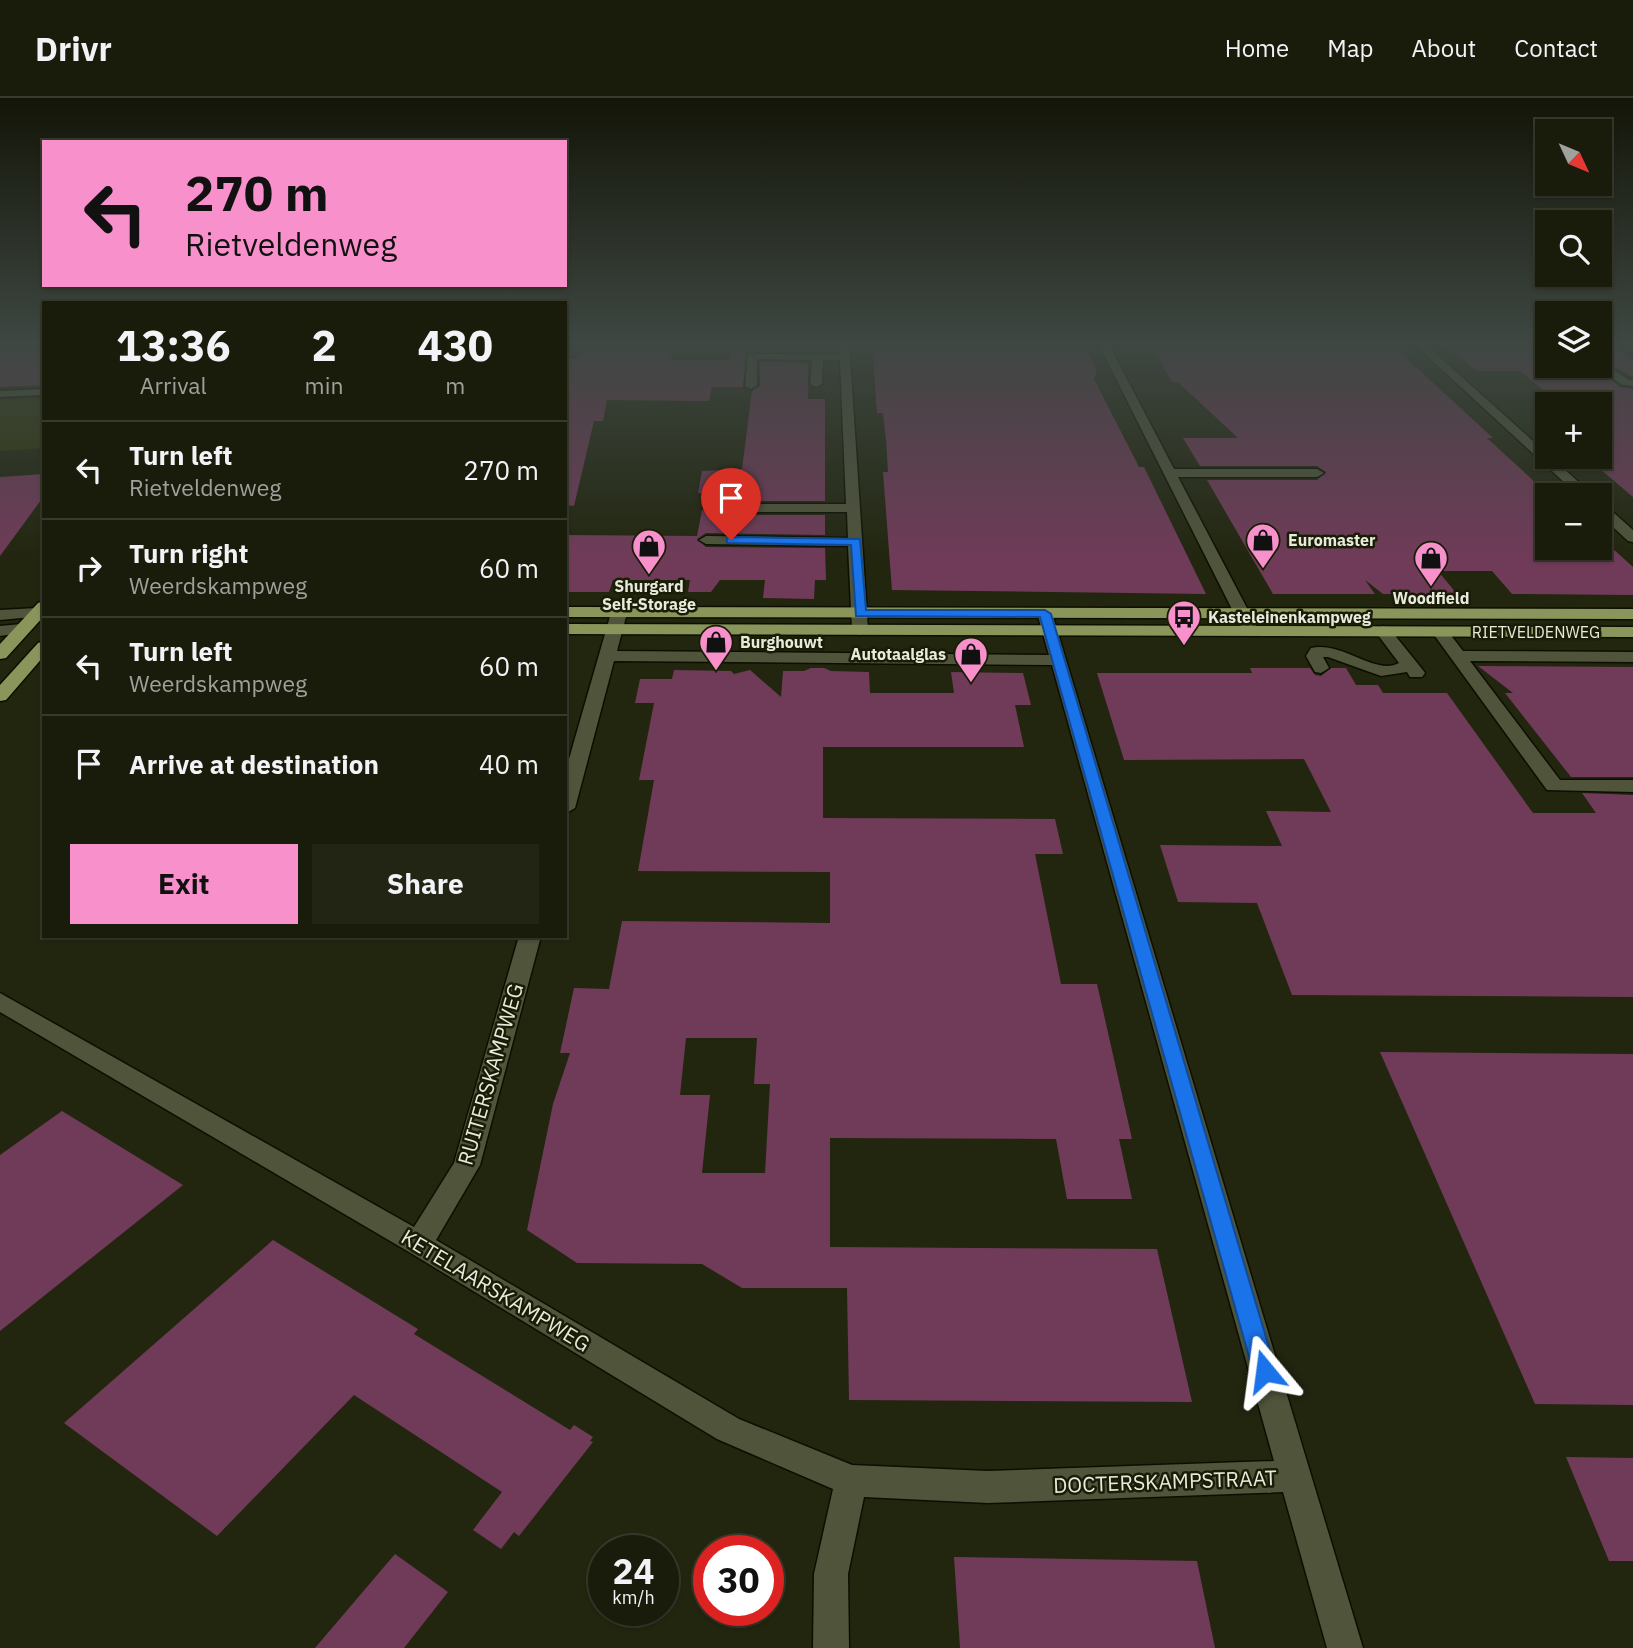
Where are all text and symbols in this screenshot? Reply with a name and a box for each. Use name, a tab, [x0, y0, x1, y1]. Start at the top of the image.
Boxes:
text: Drivr	[35, 27, 112, 70]
text: Home	[1225, 32, 1289, 64]
text: Map	[1327, 32, 1373, 64]
text: About	[1411, 32, 1476, 64]
text: Contact	[1514, 32, 1598, 64]
north arrow	[1535, 119, 1612, 196]
map controls	[1535, 119, 1612, 560]
text: 270 m	[185, 161, 329, 224]
icon: left	[70, 168, 161, 259]
button: search	[1535, 210, 1612, 287]
text: Rietveldenweg	[185, 223, 397, 265]
button: layers	[1535, 301, 1612, 378]
text: 13:36	[116, 318, 231, 373]
text: 2	[311, 318, 337, 373]
text: 430	[417, 318, 493, 373]
text: Arrival	[140, 370, 207, 400]
text: min	[305, 370, 343, 400]
text: m	[445, 370, 465, 400]
button: +	[1535, 392, 1612, 469]
text: Turn left	[129, 438, 232, 472]
icon: left	[70, 451, 108, 489]
text: 270 m	[463, 453, 539, 487]
pin	[701, 468, 761, 540]
text: Rietveldenweg	[129, 472, 281, 502]
icon: arrive	[712, 479, 750, 517]
button: −	[1535, 483, 1612, 560]
shop icon: Euromaster	[1244, 521, 1282, 570]
shop icon: Shurgard Self-Storage	[630, 527, 668, 576]
place label: Euromaster	[1288, 530, 1376, 550]
text: Turn right	[129, 536, 248, 570]
shop icon: Woodfield	[1412, 539, 1450, 588]
icon: right	[70, 549, 108, 587]
text: 60 m	[479, 551, 539, 585]
text: Weerdskampweg	[129, 570, 307, 600]
place label: Shurgard Self-Storage	[602, 576, 696, 614]
place label: Woodfield	[1393, 588, 1469, 608]
bus stop icon: Kasteleinenkampweg	[1165, 598, 1203, 647]
place label: Kasteleinenkampweg	[1208, 607, 1371, 627]
street label: RIETVELDENWEG	[1472, 622, 1600, 642]
shop icon: Burghouwt	[697, 623, 735, 672]
place label: Burghouwt	[740, 632, 823, 652]
text: Turn left	[129, 634, 232, 668]
shop icon: Autotaalglas	[952, 635, 990, 684]
place label: Autotaalglas	[850, 644, 946, 664]
icon: left	[70, 647, 108, 685]
text: 60 m	[479, 649, 539, 683]
text: Weerdskampweg	[129, 668, 307, 698]
icon: arrive	[70, 745, 108, 783]
text: Arrive at destination	[129, 747, 379, 781]
text: 40 m	[479, 747, 539, 781]
button: Exit	[70, 844, 298, 924]
button: Share	[312, 844, 539, 924]
street label: RUITERSKAMPWEG	[451, 980, 529, 1168]
street label: KETELAARSKAMPWEG	[396, 1222, 596, 1358]
position arrow	[1228, 1334, 1302, 1408]
street label: DOCTERSKAMPSTRAAT	[1053, 1463, 1277, 1499]
speed limit sign: 30	[693, 1535, 784, 1626]
text: 24	[612, 1548, 655, 1594]
text: km/h	[612, 1586, 655, 1609]

